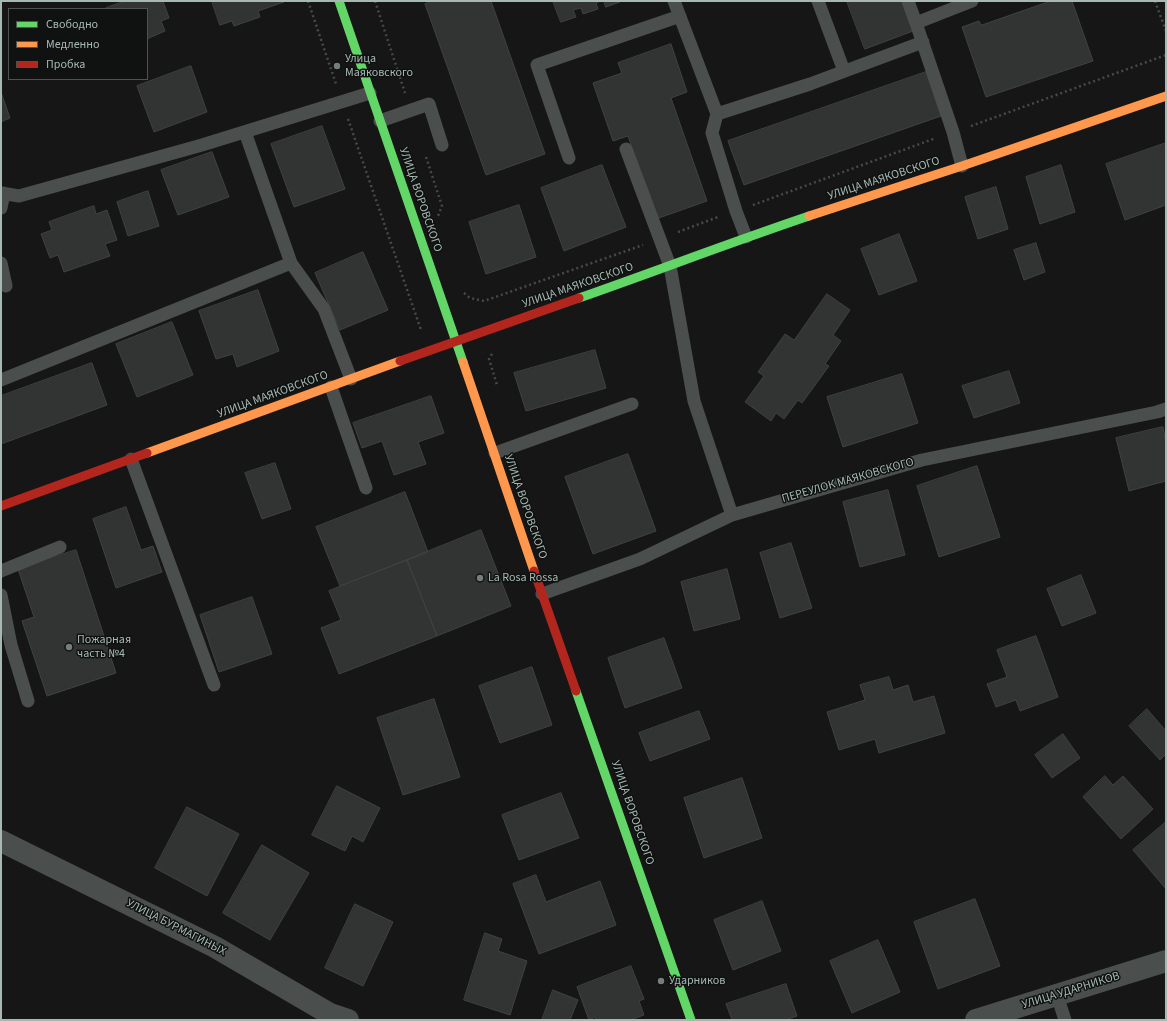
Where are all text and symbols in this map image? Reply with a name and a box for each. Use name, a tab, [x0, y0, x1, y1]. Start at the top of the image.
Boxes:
legend	[8, 8, 148, 80]
text: Свободно	[46, 16, 98, 33]
text: Медленно	[46, 36, 100, 53]
place label: Улица Маяковского	[345, 52, 413, 80]
text: Пробка	[46, 56, 85, 73]
marker: Улица Маяковского	[332, 61, 342, 71]
street label: УЛИЦА ВОРОВСКОГО	[395, 146, 445, 254]
street label: УЛИЦА МАЯКОВСКОГО	[826, 154, 942, 204]
street label: УЛИЦА МАЯКОВСКОГО	[520, 260, 636, 312]
street label: УЛИЦА МАЯКОВСКОГО	[216, 368, 330, 422]
street label: УЛИЦА ВОРОВСКОГО	[500, 453, 550, 561]
street label: ПЕРЕУЛОК МАЯКОВСКОГО	[780, 455, 916, 507]
place label: La Rosa Rossa	[488, 571, 558, 585]
marker: La Rosa Rossa	[475, 573, 485, 583]
place label: Пожарная часть №4	[77, 633, 131, 661]
marker: Пожарная часть №4	[64, 642, 74, 652]
street label: УЛИЦА ВОРОВСКОГО	[607, 759, 657, 867]
street label: УЛИЦА БУРМАГИНЫХ	[124, 897, 228, 959]
street label: УЛИЦА УДАРНИКОВ	[1020, 969, 1122, 1013]
place label: Ударников	[669, 974, 725, 988]
marker: Ударников	[656, 976, 666, 986]

